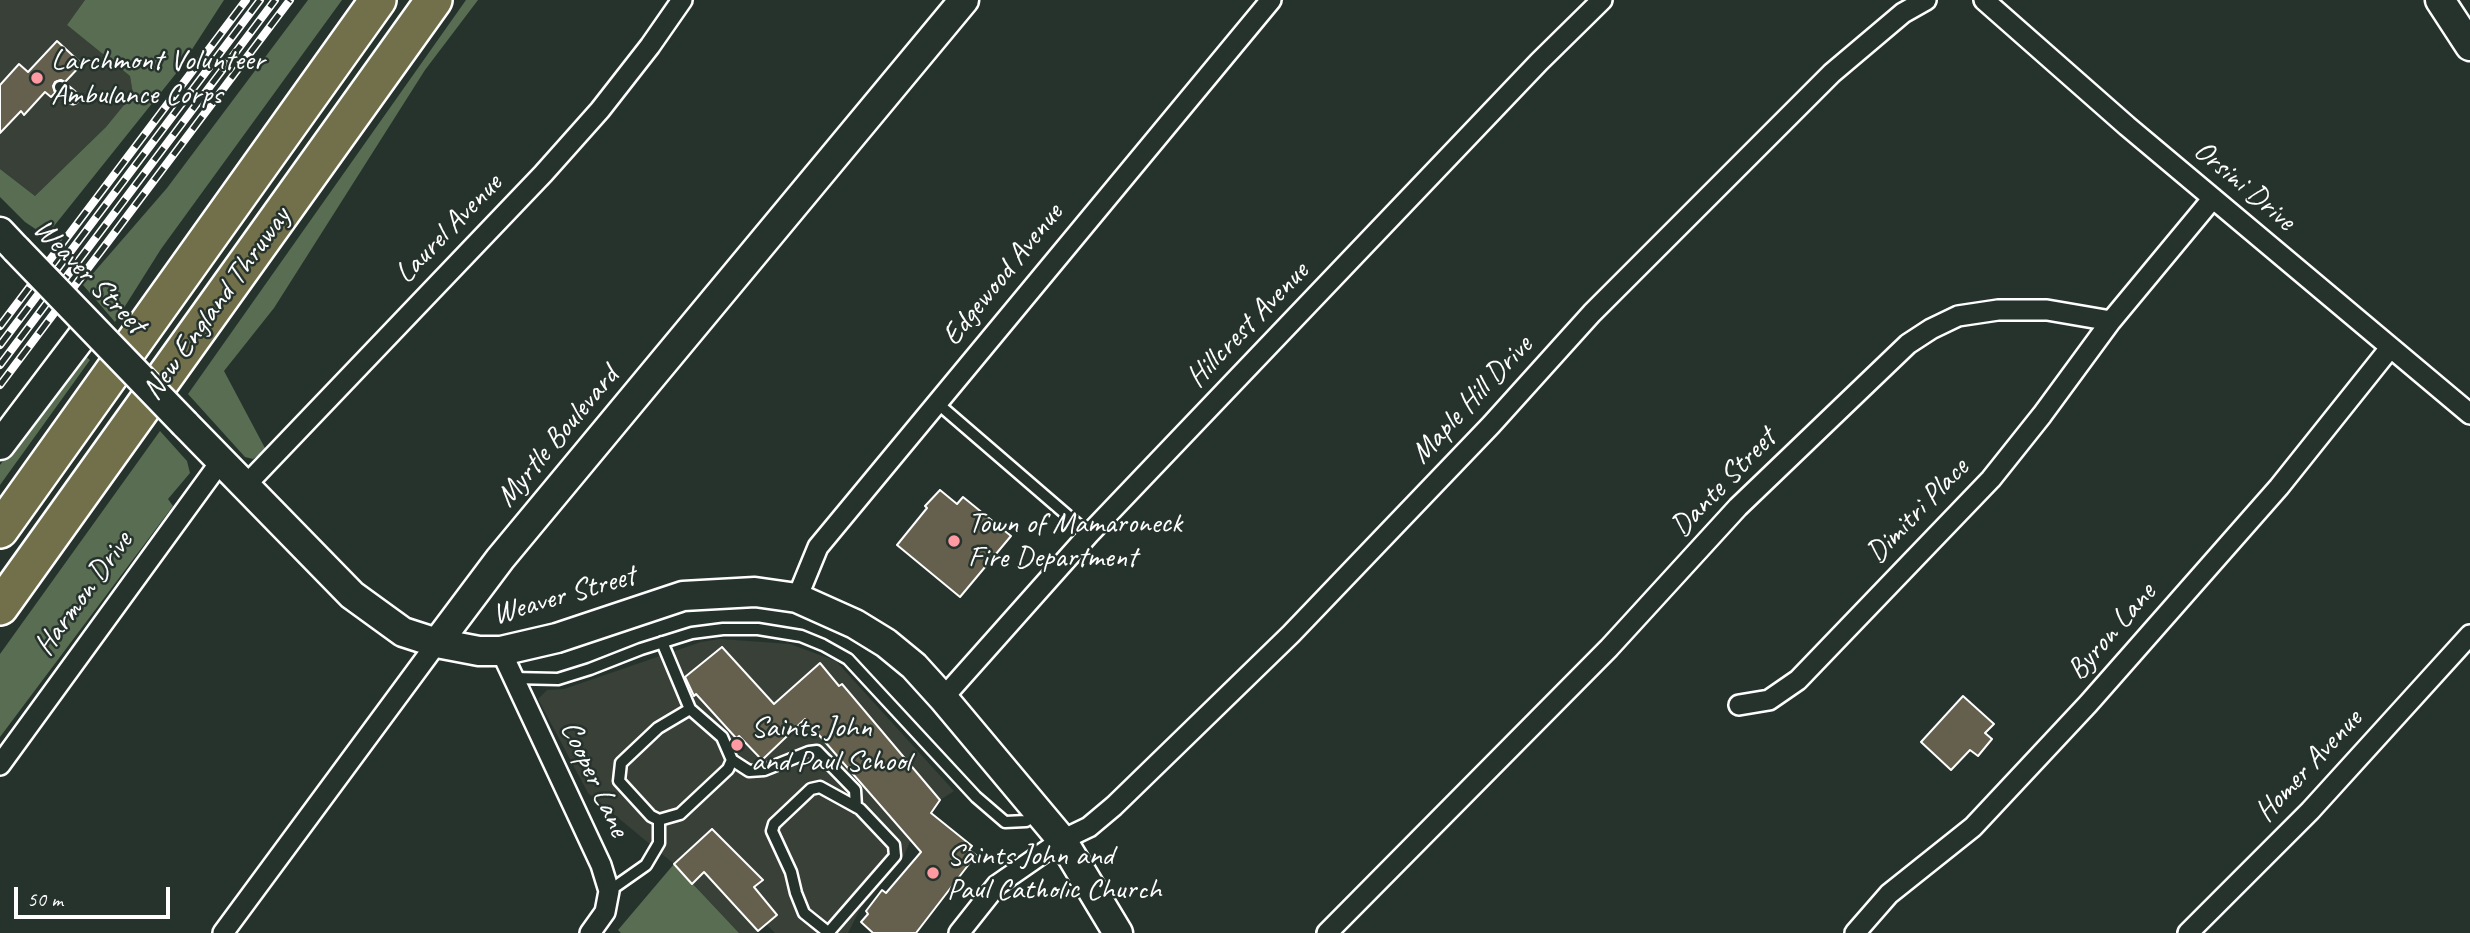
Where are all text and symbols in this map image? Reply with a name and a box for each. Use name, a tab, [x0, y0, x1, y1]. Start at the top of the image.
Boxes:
place label: Larchmont Volunteer Ambulance Corps	[51, 43, 264, 113]
marker: Larchmont Volunteer Ambulance Corps	[29, 70, 45, 86]
street label: Orsini Drive	[2186, 133, 2302, 239]
street label: Laurel Avenue	[388, 167, 510, 291]
street label: Edgewood Avenue	[935, 197, 1071, 353]
street label: New England Thruway	[135, 201, 299, 407]
street label: Weaver Street	[25, 212, 153, 342]
street label: Hillcrest Avenue	[1179, 255, 1317, 395]
street label: Maple Hill Drive	[1404, 328, 1540, 472]
street label: Myrtle Boulevard	[489, 360, 627, 514]
street label: Dante Street	[1664, 421, 1784, 545]
street label: Dimitri Place	[1859, 451, 1977, 571]
place label: Town of Mamaroneck Fire Department	[968, 506, 1182, 576]
street label: Harmon Drive	[27, 525, 141, 663]
marker: Town of Mamaroneck Fire Department	[946, 533, 962, 549]
street label: Weaver Street	[489, 558, 639, 634]
street label: Byron Lane	[2060, 576, 2164, 688]
street label: Homer Avenue	[2248, 702, 2370, 830]
place label: Saints John and Paul School	[751, 710, 910, 780]
street label: Cooper Lane	[552, 715, 636, 843]
marker: Saints John and Paul School	[729, 737, 745, 753]
place label: Saints John and Paul Catholic Church	[947, 838, 1161, 908]
marker: Saints John and Paul Catholic Church	[925, 865, 941, 881]
scale bar	[18, 874, 173, 918]
text: 50 m	[27, 886, 63, 912]

